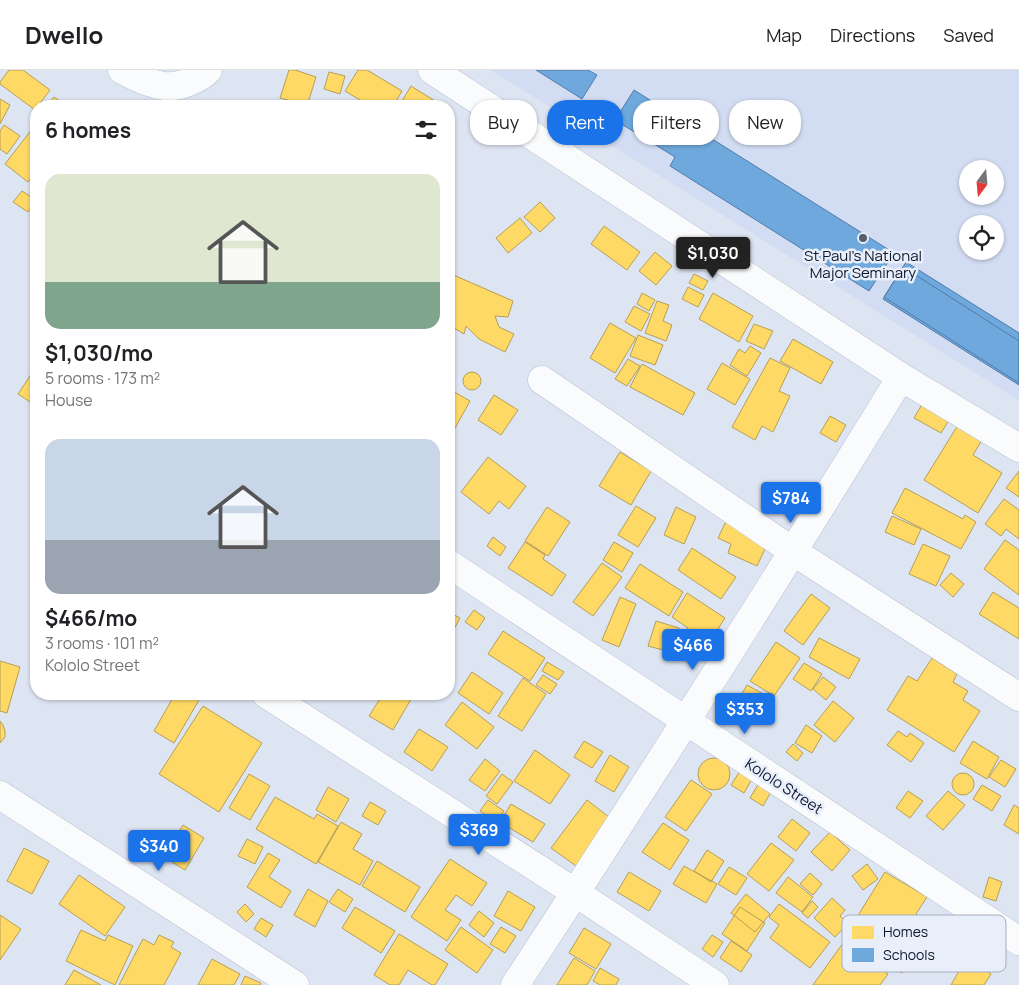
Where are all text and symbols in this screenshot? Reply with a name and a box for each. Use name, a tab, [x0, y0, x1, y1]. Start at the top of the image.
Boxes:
text: Dwello	[25, 18, 103, 51]
text: Map	[766, 23, 802, 47]
text: Directions	[830, 23, 915, 47]
text: Saved	[943, 23, 994, 47]
chip: Buy	[470, 100, 537, 145]
chip: Rent	[547, 100, 623, 145]
chip: Filters	[633, 100, 719, 145]
chip: New	[729, 100, 801, 145]
text: 6 homes	[45, 116, 131, 144]
icon: filters	[412, 116, 440, 144]
north arrow	[959, 160, 1004, 205]
map controls	[959, 160, 1004, 260]
icon: home	[198, 207, 288, 297]
button: locate	[959, 215, 1004, 260]
marker: St Paul's National Major Seminary	[857, 232, 869, 244]
pin: $1,030	[672, 236, 754, 279]
text: $1,030	[687, 242, 739, 264]
place label: St Paul's National Major Seminary	[804, 245, 922, 283]
text: $1,030/mo	[45, 339, 153, 367]
text: 5 rooms · 173 m²	[45, 367, 160, 389]
text: House	[45, 389, 93, 411]
icon: home	[198, 472, 288, 562]
pin: $784	[761, 482, 821, 524]
text: $784	[772, 487, 810, 509]
text: $466/mo	[45, 604, 137, 632]
pin: $466	[663, 628, 723, 671]
text: 3 rooms · 101 m²	[45, 632, 159, 654]
text: $466	[673, 634, 713, 656]
text: Kololo Street	[45, 654, 140, 676]
pin: $353	[715, 692, 775, 735]
text: $353	[726, 698, 764, 720]
street label: Kololo Street	[741, 753, 827, 819]
pin: $369	[449, 814, 509, 856]
text: $369	[460, 819, 498, 841]
pin: $340	[129, 830, 189, 872]
text: $340	[139, 835, 179, 857]
legend	[842, 915, 1006, 972]
text: Homes	[883, 922, 928, 941]
text: Schools	[883, 945, 935, 964]

